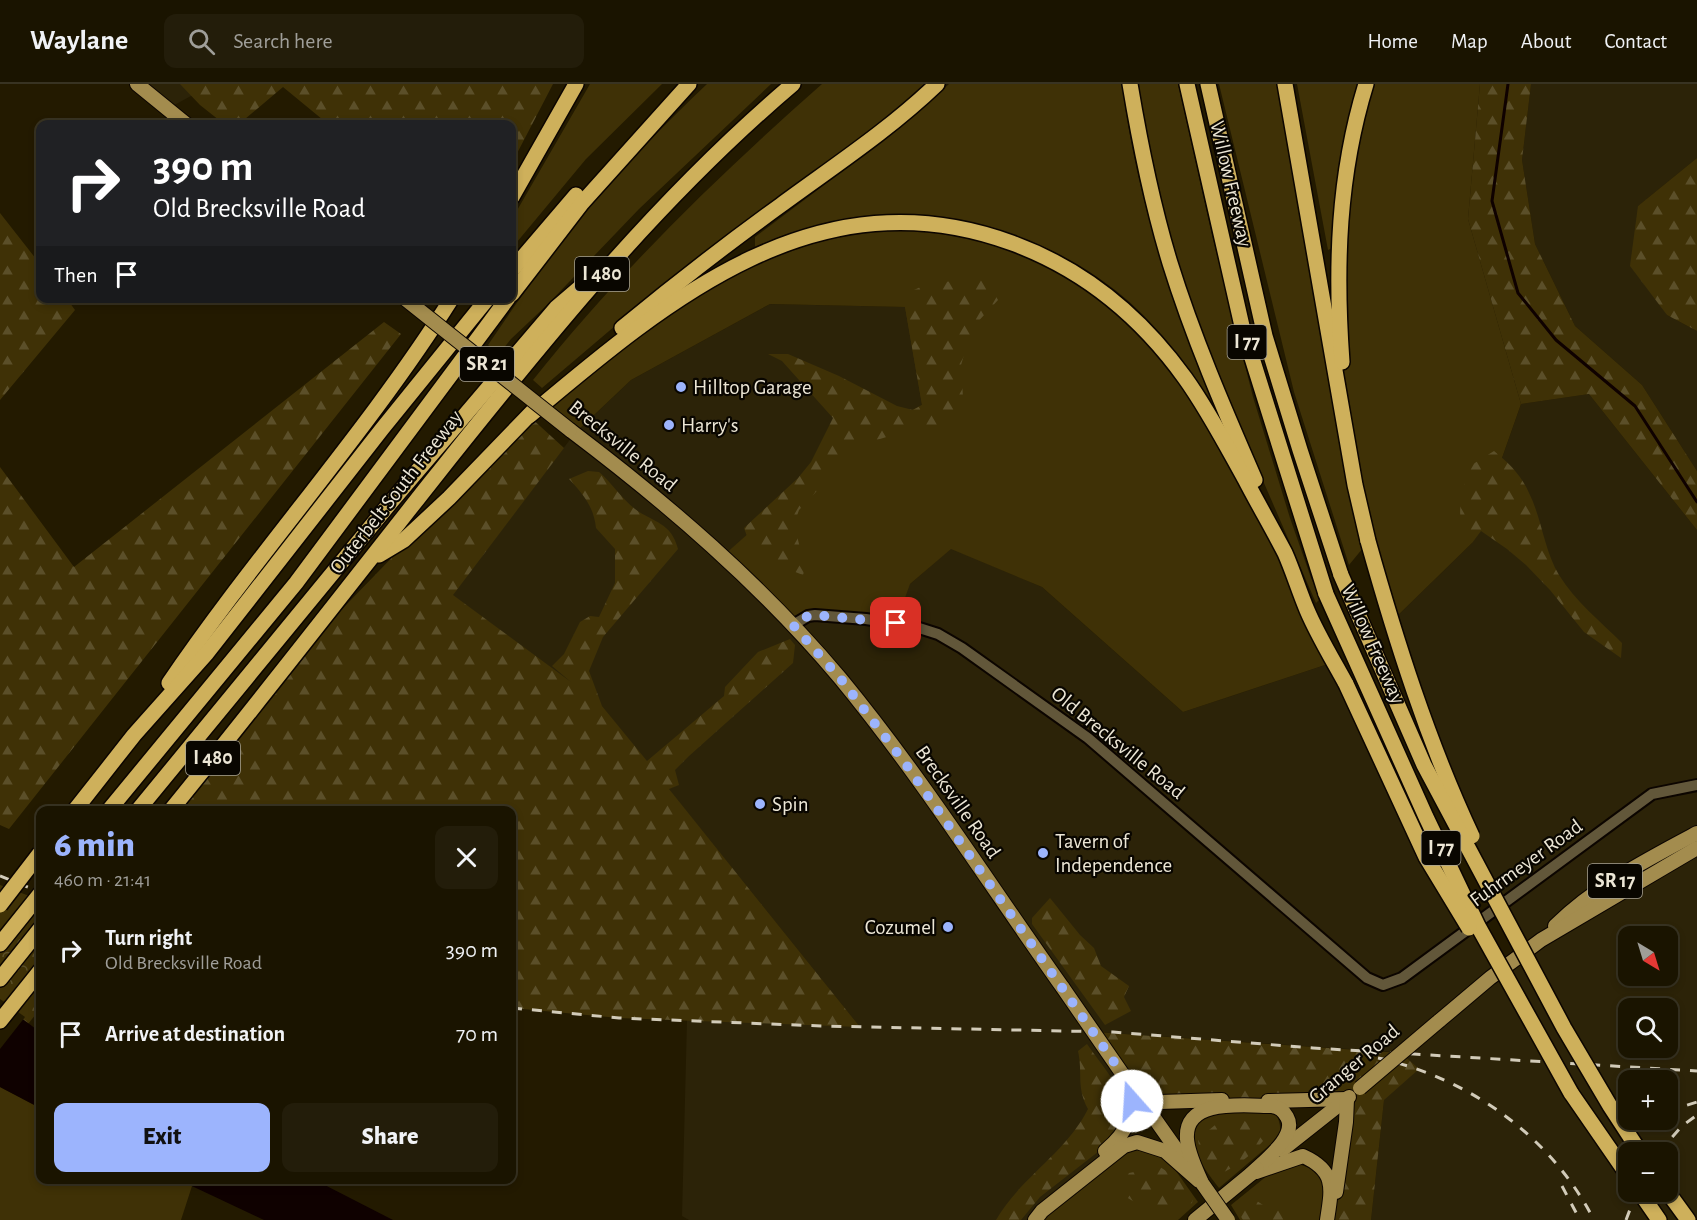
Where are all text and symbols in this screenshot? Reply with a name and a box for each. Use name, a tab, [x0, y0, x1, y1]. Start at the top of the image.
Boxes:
search box	[164, 14, 584, 68]
icon: search	[185, 25, 218, 58]
text: Waylane	[30, 27, 128, 55]
text: Search here	[233, 30, 333, 52]
text: Home	[1367, 31, 1418, 52]
text: Map	[1451, 31, 1488, 52]
text: About	[1521, 31, 1571, 52]
text: Contact	[1604, 31, 1667, 52]
street label: Willow Freeway	[1206, 119, 1256, 249]
icon: right	[54, 144, 132, 222]
text: 390 m	[153, 146, 254, 188]
text: Old Brecksville Road	[153, 195, 365, 222]
road number: I 480	[575, 257, 629, 291]
icon: arrive	[110, 258, 143, 291]
text: Then	[54, 264, 98, 286]
road number: I 77	[1228, 325, 1266, 359]
road number: SR 21	[460, 347, 514, 381]
place label: Hilltop Garage	[693, 377, 812, 398]
marker: Hilltop Garage	[674, 380, 688, 394]
street label: Brecksville Road	[565, 396, 681, 496]
street label: Outerbelt South Freeway	[326, 406, 466, 578]
place label: Harry's	[681, 415, 738, 436]
marker: Harry's	[662, 418, 676, 432]
street label: Willow Freeway	[1337, 581, 1409, 707]
pin	[870, 597, 921, 648]
icon: arrive	[879, 606, 912, 639]
street label: Old Brecksville Road	[1047, 683, 1189, 803]
road number: I 480	[186, 741, 240, 775]
street label: Brecksville Road	[911, 742, 1005, 862]
place label: Spin	[772, 794, 809, 815]
marker: Spin	[753, 797, 767, 811]
street label: Fuhrmeyer Road	[1466, 815, 1586, 911]
button: close	[435, 826, 498, 889]
text: 6 min	[54, 827, 135, 863]
place label: Tavern of Independence	[1055, 831, 1172, 876]
road number: I 77	[1422, 831, 1460, 865]
marker: Tavern of Independence	[1036, 846, 1050, 860]
road number: SR 17	[1588, 864, 1642, 898]
text: 460 m · 21:41	[54, 870, 151, 890]
place label: Cozumel	[865, 917, 936, 938]
marker: Cozumel	[941, 920, 955, 934]
north arrow	[1618, 926, 1678, 986]
map controls	[1618, 926, 1678, 1202]
text: Turn right	[105, 927, 192, 949]
icon: right	[54, 934, 87, 967]
text: 390 m	[446, 939, 498, 961]
text: Old Brecksville Road	[105, 953, 262, 973]
button: search	[1618, 998, 1678, 1058]
icon: arrive	[54, 1018, 87, 1051]
street label: Granger Road	[1305, 1020, 1403, 1108]
text: Arrive at destination	[105, 1023, 285, 1045]
text: 70 m	[456, 1023, 498, 1045]
position arrow	[1100, 1069, 1164, 1133]
button: +	[1618, 1070, 1678, 1130]
button: Exit	[54, 1103, 270, 1172]
button: Share	[282, 1103, 498, 1172]
button: −	[1618, 1142, 1678, 1202]

